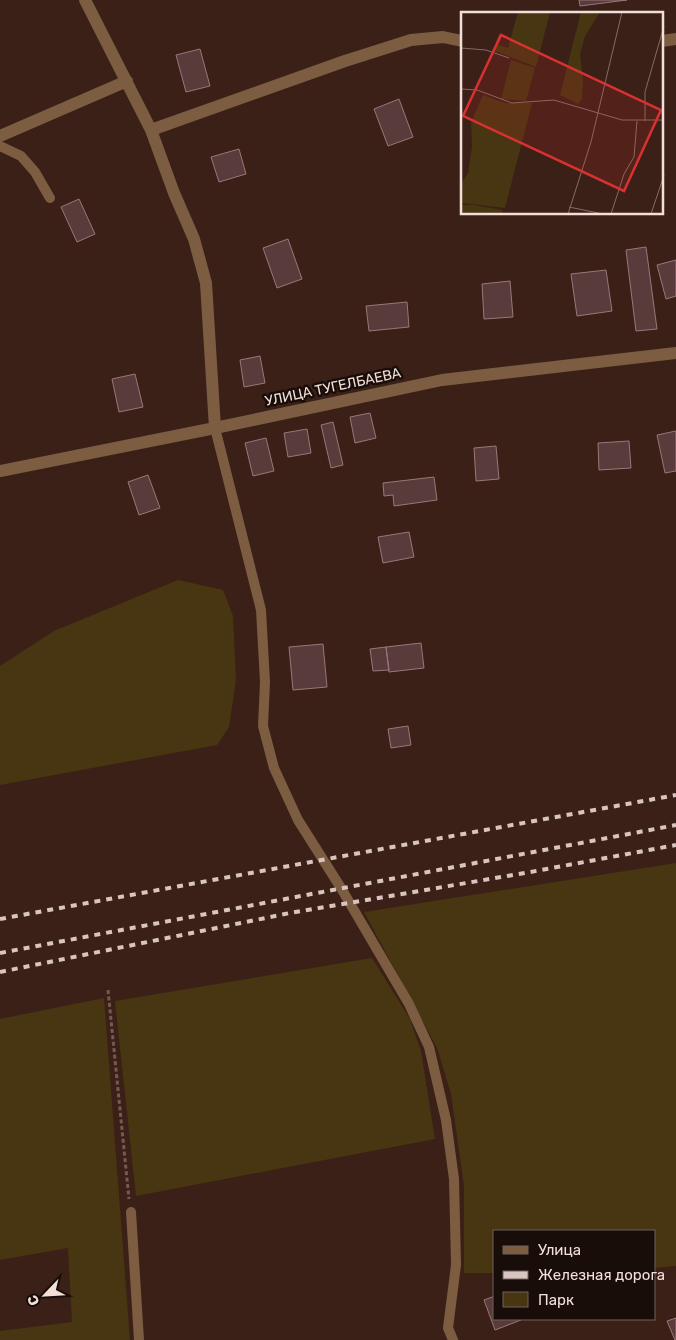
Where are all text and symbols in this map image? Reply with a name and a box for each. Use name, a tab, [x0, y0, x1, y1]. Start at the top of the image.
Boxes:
inset map	[461, 12, 664, 215]
street label: УЛИЦА ТУГЕЛБАЕВА	[263, 364, 403, 410]
legend	[493, 1230, 656, 1320]
text: Улица	[538, 1241, 581, 1259]
text: Железная дорога	[538, 1266, 665, 1284]
north arrow	[20, 1270, 70, 1320]
text: Парк	[538, 1291, 574, 1309]
text: С	[24, 1292, 43, 1308]

